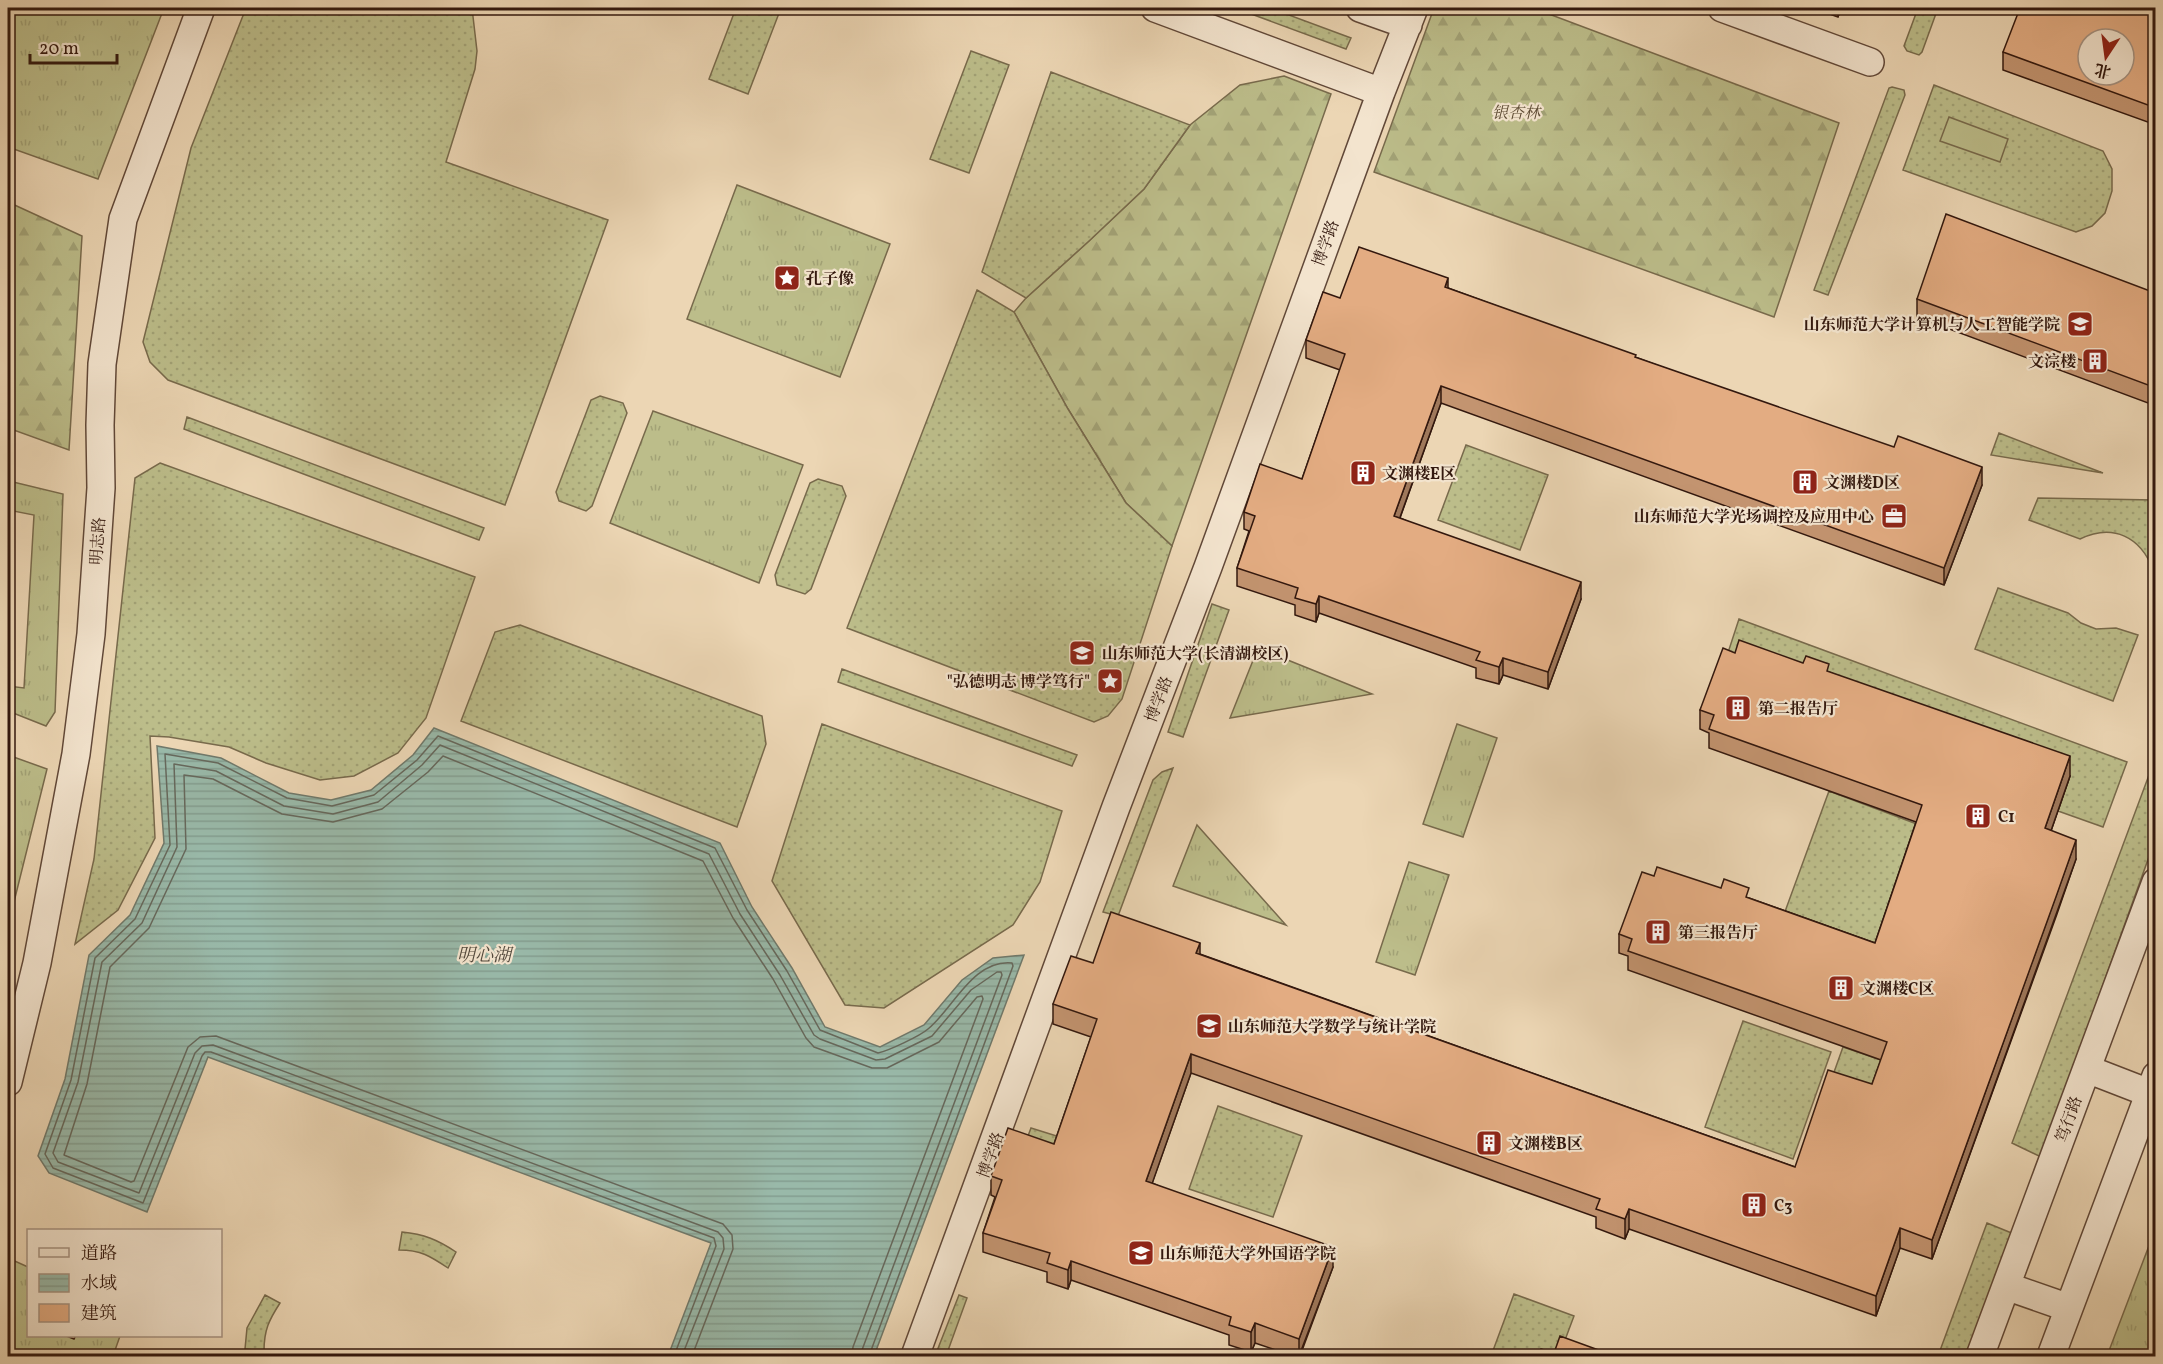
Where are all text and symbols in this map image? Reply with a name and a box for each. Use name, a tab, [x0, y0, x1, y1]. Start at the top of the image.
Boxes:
scale bar	[30, 27, 117, 65]
north arrow	[2076, 27, 2136, 87]
text: 20 m	[39, 37, 79, 62]
text: 北	[2093, 57, 2113, 82]
park label: 银杏林	[1492, 103, 1542, 125]
street label: 博学路	[1308, 217, 1345, 270]
place icon: 孔子像	[772, 263, 802, 293]
place label: 孔子像	[806, 269, 854, 291]
school or university icon: 山东师范大学计算机与人工智能学院	[2065, 309, 2095, 339]
place label: 山东师范大学计算机与人工智能学院	[1804, 315, 2060, 337]
building icon: 文淙楼	[2080, 346, 2110, 376]
place label: 文淙楼	[2028, 352, 2076, 374]
building icon: 文渊楼E区	[1348, 458, 1378, 488]
place label: 文渊楼E区	[1382, 464, 1456, 486]
building icon: 文渊楼D区	[1790, 467, 1820, 497]
place label: 文渊楼D区	[1824, 473, 1900, 495]
office icon: 山东师范大学光场调控及应用中心	[1879, 501, 1909, 531]
place label: 山东师范大学光场调控及应用中心	[1634, 507, 1874, 529]
street label: 明志路	[86, 516, 112, 566]
school or university icon: 山东师范大学(长清湖校区)	[1067, 638, 1097, 668]
place label: 山东师范大学(长清湖校区)	[1102, 644, 1288, 666]
place icon: "弘德明志 博学笃行"	[1095, 666, 1125, 696]
place label: "弘德明志 博学笃行"	[947, 672, 1090, 694]
street label: 博学路	[1141, 673, 1179, 726]
building icon: 第二报告厅	[1723, 693, 1753, 723]
place label: 第二报告厅	[1758, 699, 1838, 721]
building icon: C1	[1963, 801, 1993, 831]
place label: C1	[1998, 807, 2015, 829]
building icon: 第三报告厅	[1643, 917, 1673, 947]
place label: 第三报告厅	[1678, 923, 1758, 945]
water label: 明心湖	[457, 944, 514, 969]
building icon: 文渊楼C区	[1826, 973, 1856, 1003]
place label: 文渊楼C区	[1860, 979, 1934, 1001]
school or university icon: 山东师范大学数学与统计学院	[1194, 1011, 1224, 1041]
place label: 山东师范大学数学与统计学院	[1228, 1017, 1436, 1039]
street label: 笃行路	[2051, 1093, 2088, 1146]
building icon: 文渊楼B区	[1474, 1128, 1504, 1158]
street label: 博学路	[973, 1129, 1010, 1182]
place label: 文渊楼B区	[1508, 1134, 1583, 1156]
building icon: C3	[1739, 1190, 1769, 1220]
place label: C3	[1774, 1196, 1792, 1218]
legend	[27, 1229, 222, 1337]
school or university icon: 山东师范大学外国语学院	[1126, 1238, 1156, 1268]
text: 道路	[81, 1242, 117, 1267]
place label: 山东师范大学外国语学院	[1160, 1244, 1336, 1266]
text: 水域	[81, 1272, 117, 1297]
text: 建筑	[81, 1302, 117, 1327]

